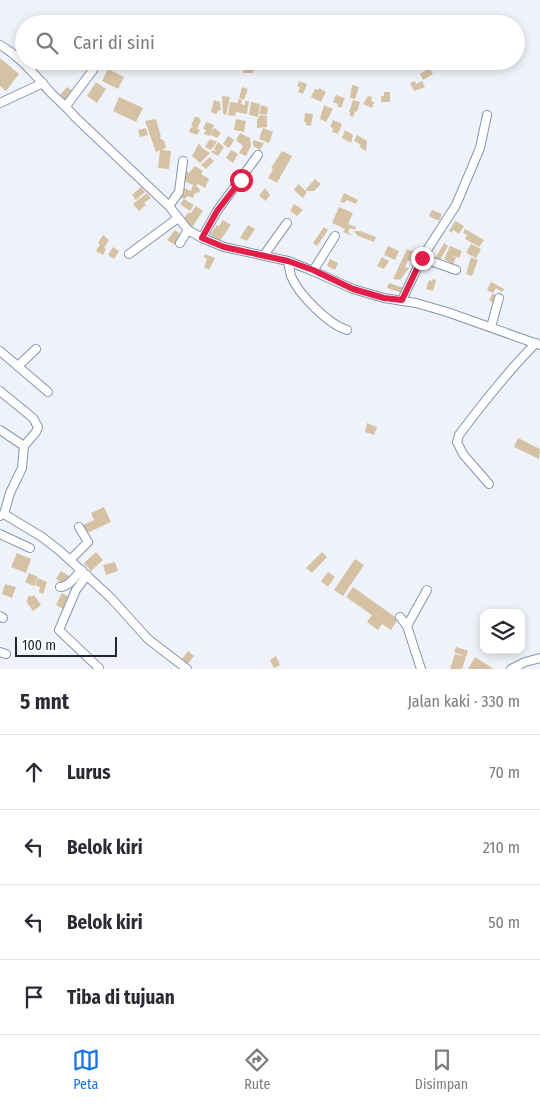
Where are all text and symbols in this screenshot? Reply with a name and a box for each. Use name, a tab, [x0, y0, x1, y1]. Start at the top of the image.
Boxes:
search box	[15, 15, 525, 70]
icon: search	[33, 29, 61, 57]
text: Cari di sini	[73, 31, 155, 54]
route start	[230, 169, 253, 192]
route end	[411, 247, 434, 270]
map controls	[480, 609, 525, 654]
button: layers	[480, 609, 525, 654]
scale bar	[15, 634, 118, 657]
text: 100 m	[22, 637, 56, 654]
text: 5 mnt	[20, 689, 69, 715]
text: Jalan kaki · 330 m	[407, 692, 520, 711]
icon: ahead	[20, 758, 48, 786]
text: Lurus	[67, 761, 111, 784]
text: 70 m	[489, 763, 520, 782]
icon: left	[20, 833, 48, 861]
text: Belok kiri	[67, 836, 143, 859]
text: 210 m	[483, 838, 520, 857]
icon: left	[20, 908, 48, 936]
text: Belok kiri	[67, 911, 143, 934]
text: 50 m	[488, 913, 520, 932]
icon: arrive	[20, 983, 48, 1011]
text: Tiba di tujuan	[67, 986, 175, 1009]
tab: Peta	[72, 1046, 100, 1093]
tab: Rute	[243, 1046, 271, 1093]
tab: Disimpan	[415, 1046, 468, 1093]

